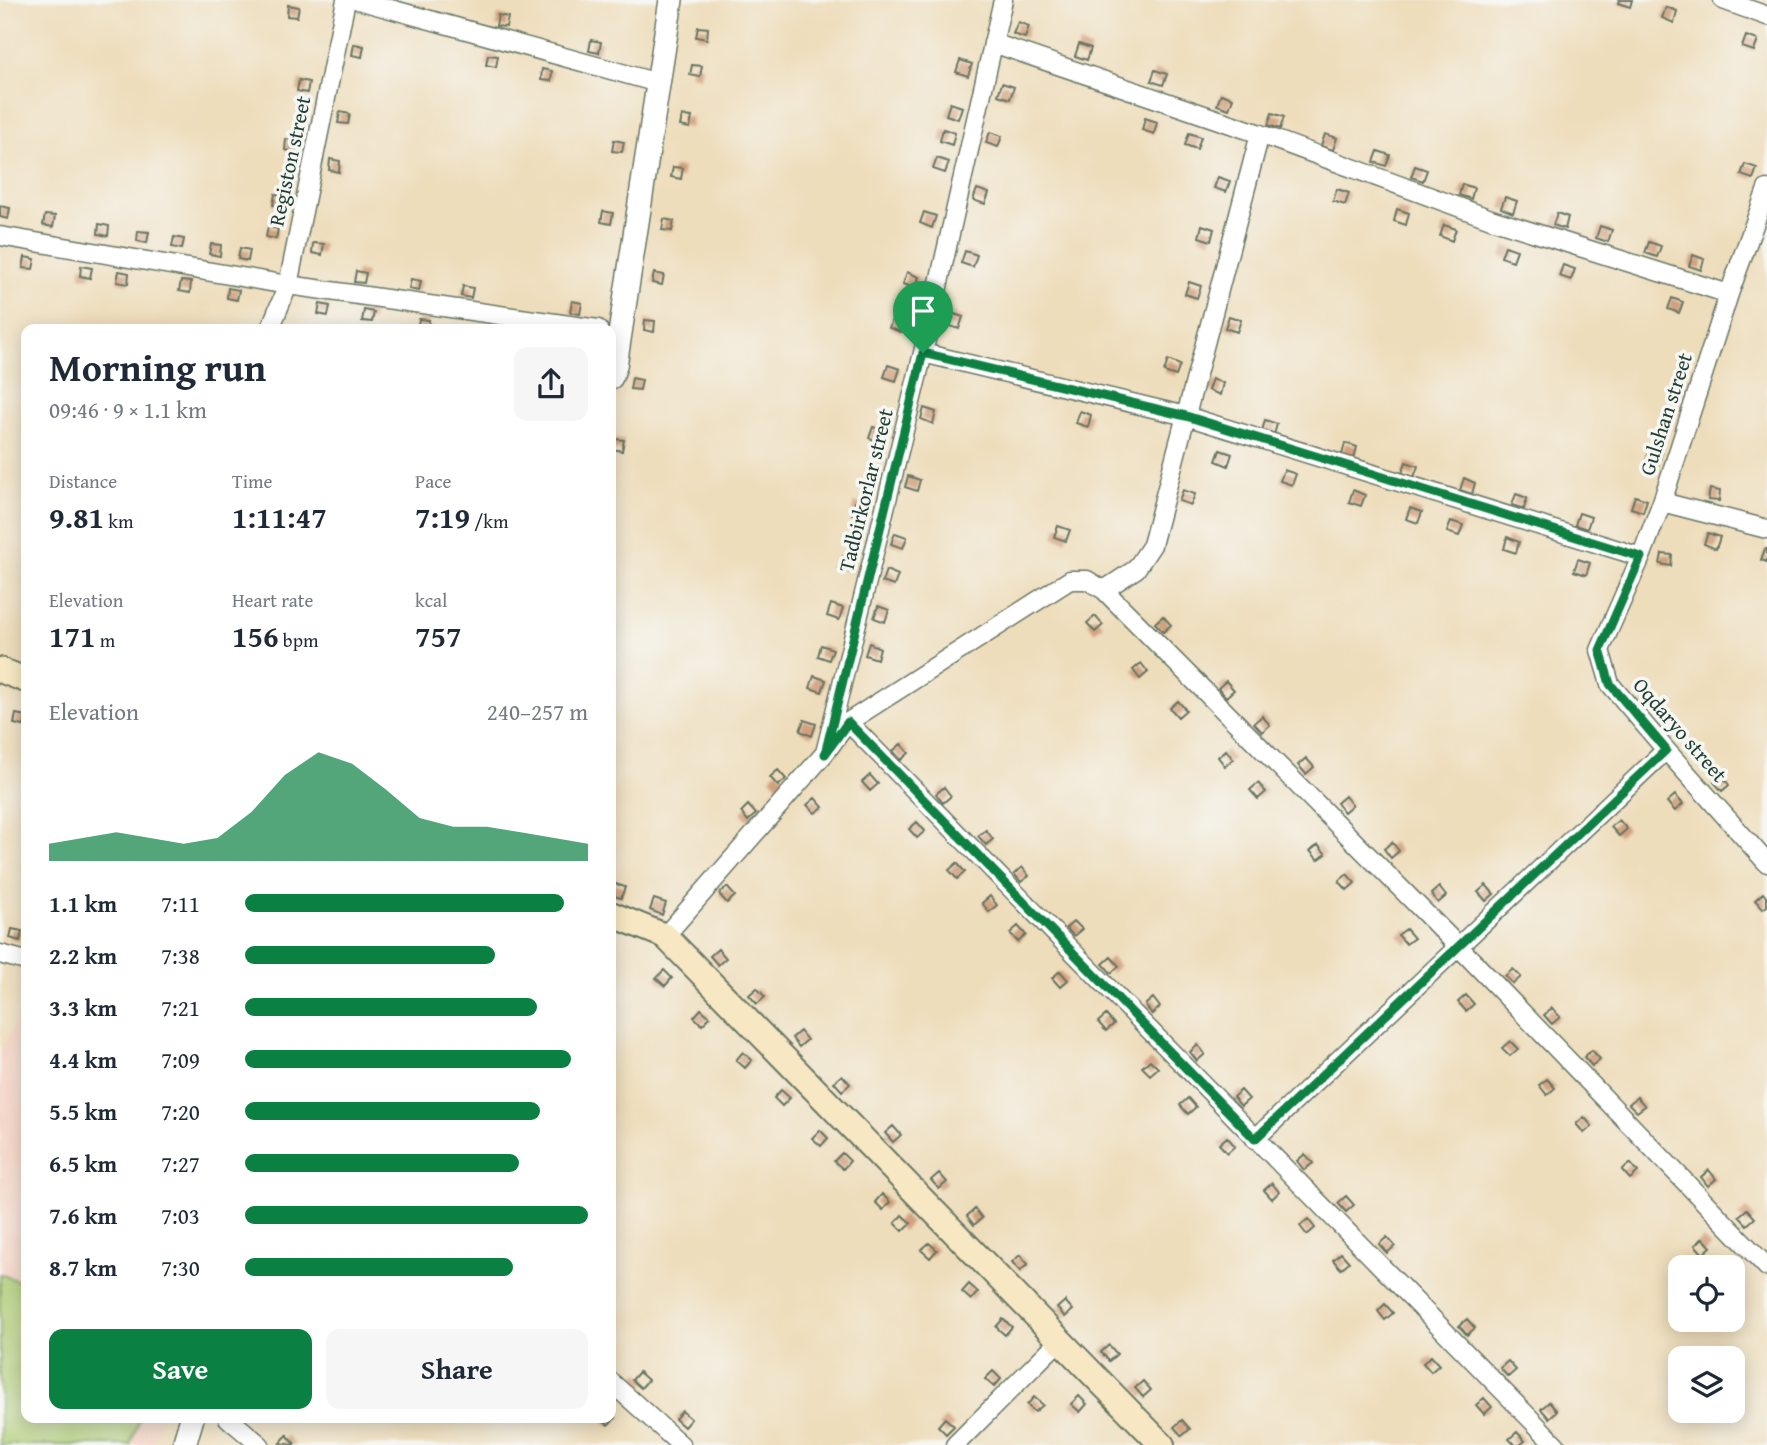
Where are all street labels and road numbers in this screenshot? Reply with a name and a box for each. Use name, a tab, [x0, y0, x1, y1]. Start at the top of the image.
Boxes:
street label: Registon street	[261, 92, 319, 229]
street label: Gulshan street	[1631, 348, 1700, 479]
street label: Tadbirkorlar street	[830, 404, 901, 575]
street label: Oqdaryo street	[1626, 670, 1735, 789]

